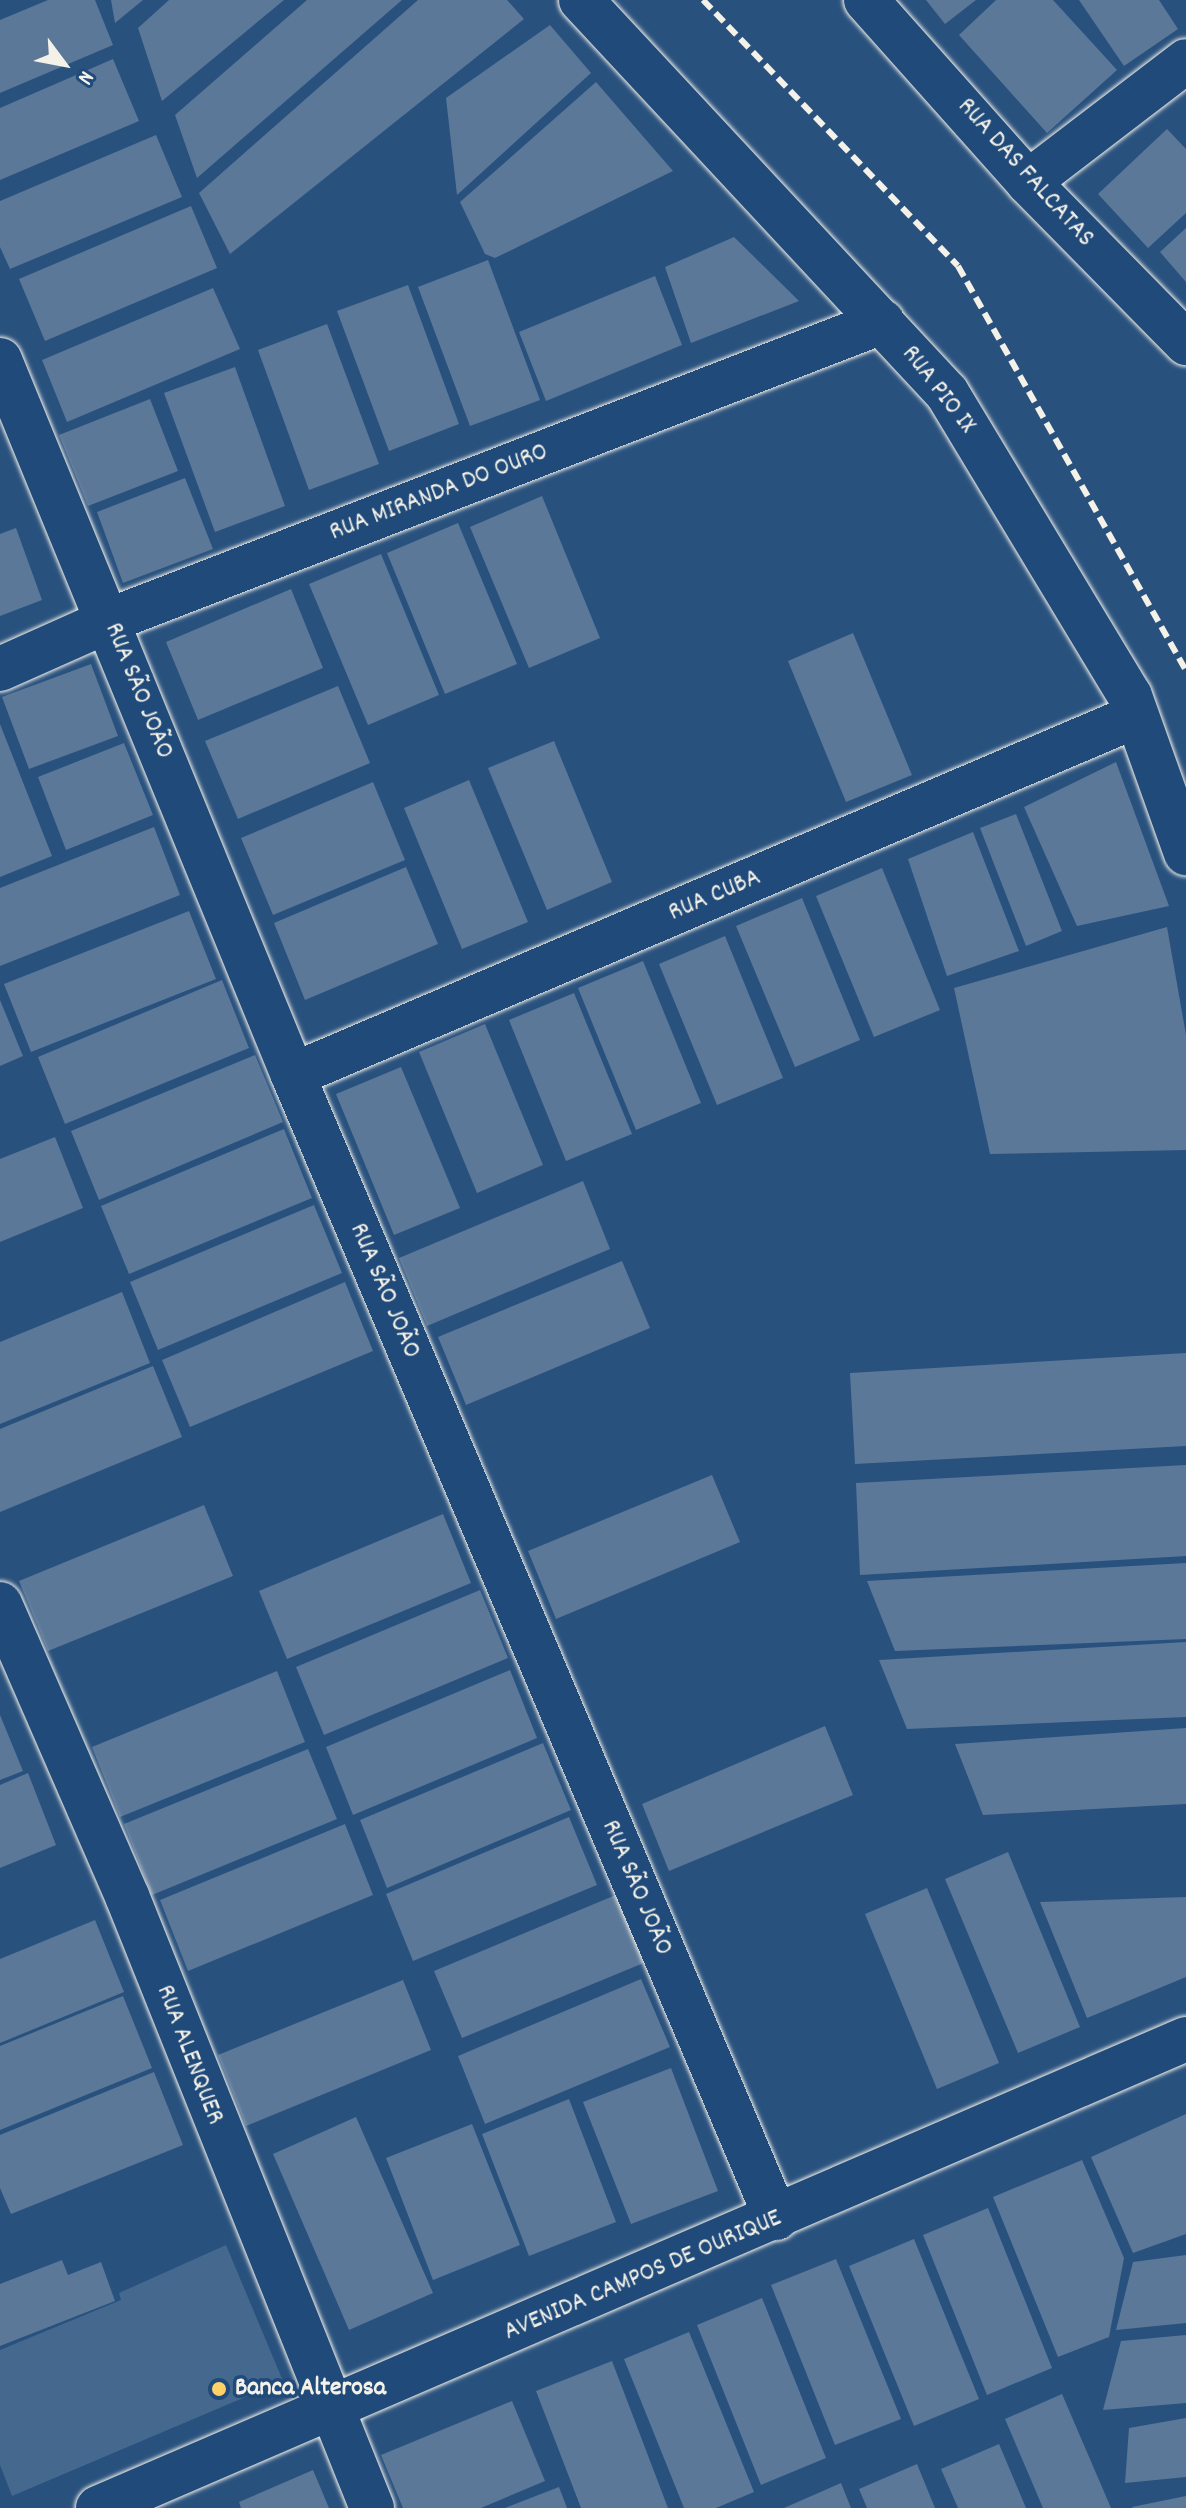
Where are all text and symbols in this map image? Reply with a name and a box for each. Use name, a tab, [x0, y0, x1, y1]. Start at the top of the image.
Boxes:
north arrow	[24, 24, 104, 104]
text: N	[69, 64, 101, 90]
street label: RUA DAS FALCATAS	[950, 92, 1100, 254]
street label: RUA PIO IX	[894, 340, 982, 440]
street label: RUA MIRANDA DO OURO	[325, 437, 553, 549]
street label: RUA SÃO JOÃO	[97, 618, 179, 764]
street label: RUA CUBA	[664, 863, 766, 929]
street label: RUA SÃO JOÃO	[342, 1219, 426, 1363]
street label: RUA SÃO JOÃO	[594, 1816, 678, 1960]
street label: RUA ALENQUER	[148, 1981, 230, 2129]
street label: AVENIDA CAMPOS DE OURIQUE	[500, 2203, 786, 2349]
place label: Banca Alterosa	[235, 2373, 386, 2405]
marker: Banca Alterosa	[210, 2380, 228, 2398]

